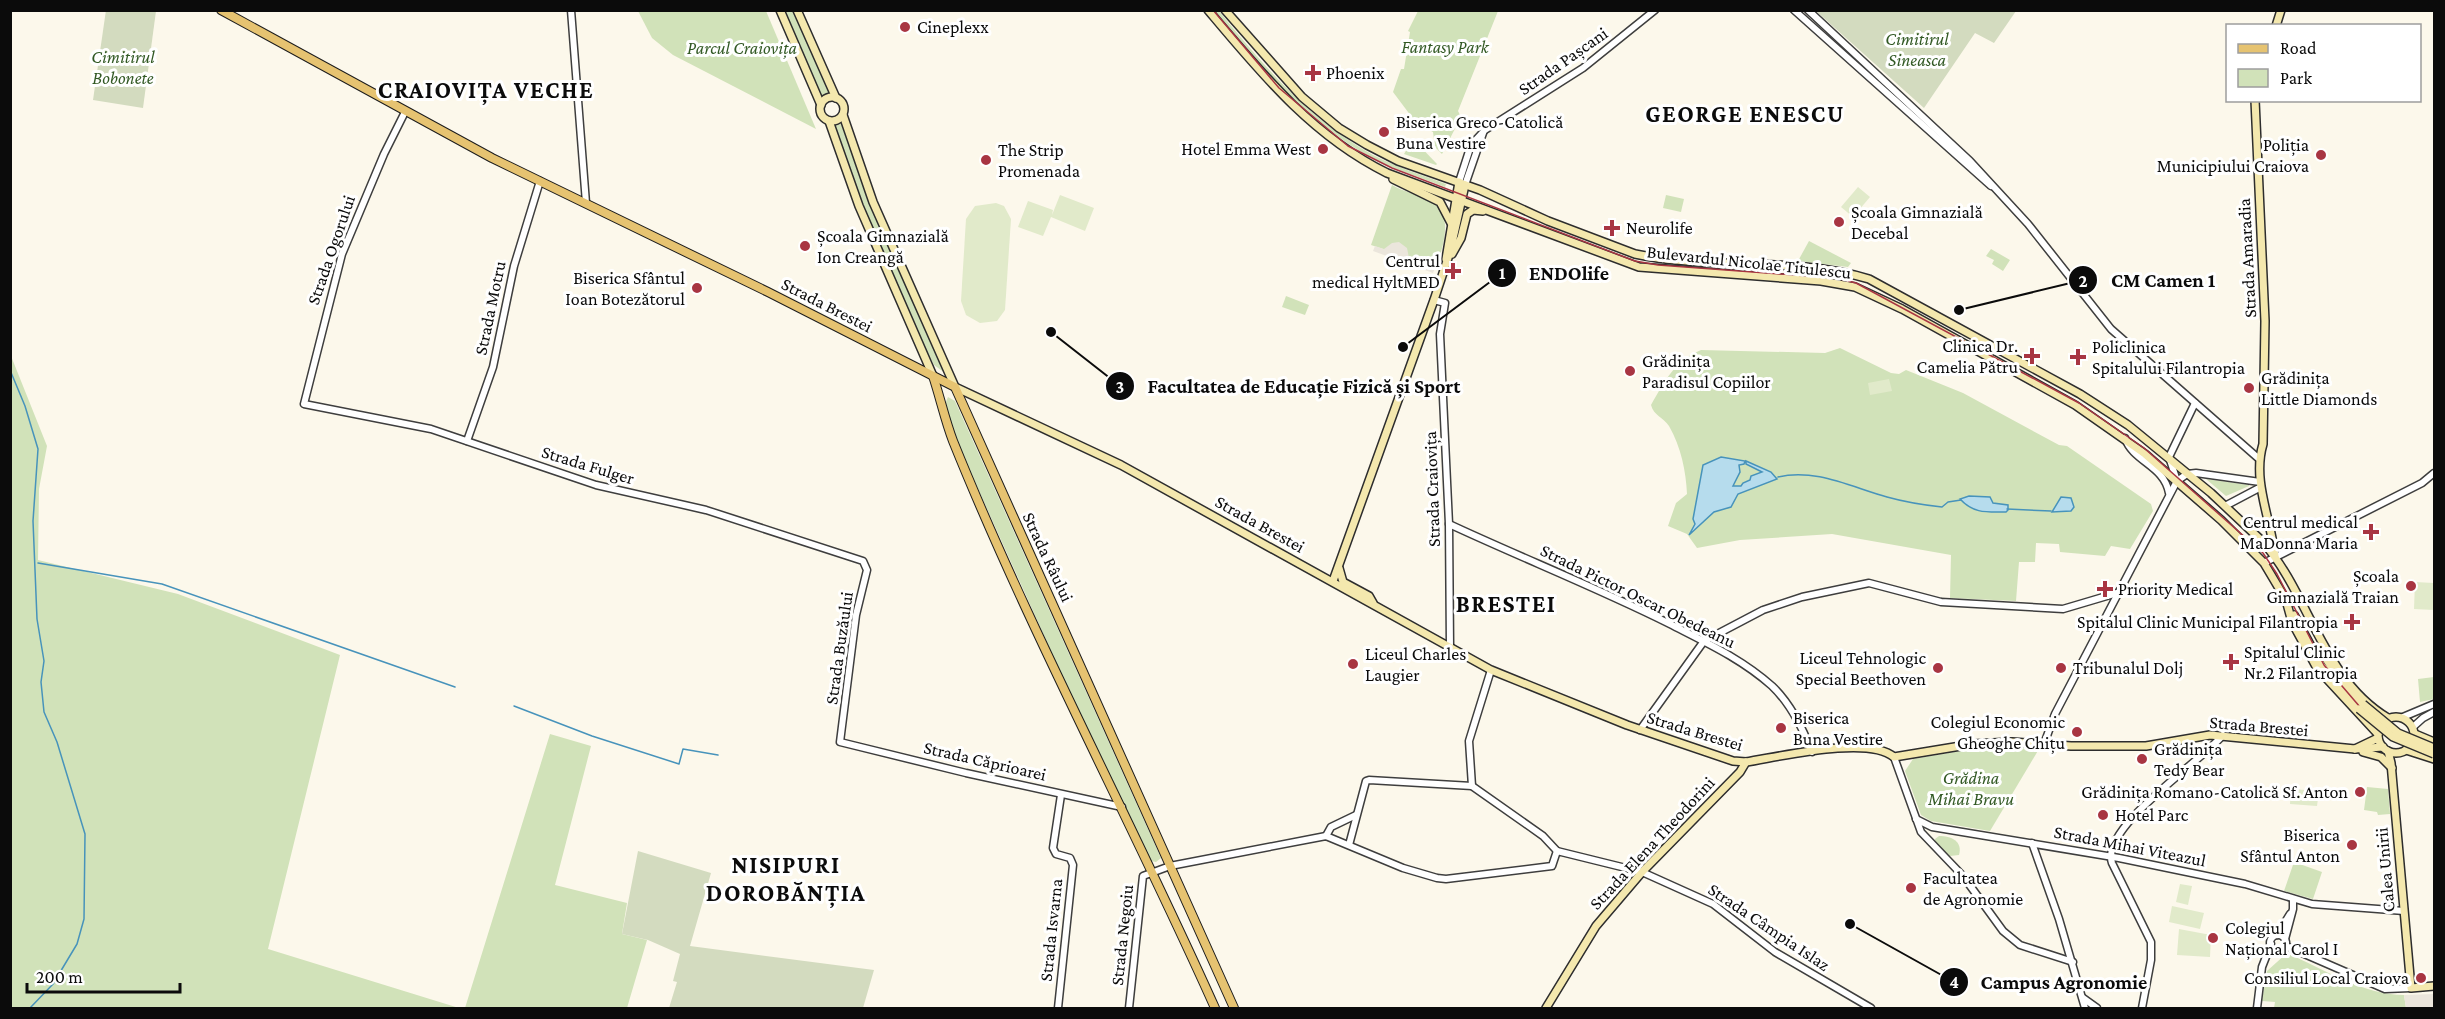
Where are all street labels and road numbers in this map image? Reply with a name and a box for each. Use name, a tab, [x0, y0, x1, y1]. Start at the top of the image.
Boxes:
street label: Strada Pașcani	[1515, 23, 1613, 101]
street label: Strada Ogorului	[303, 192, 359, 307]
street label: Strada Amaradia	[2234, 198, 2260, 318]
street label: Bulevardul Nicolae Titulescu	[1646, 241, 1853, 283]
street label: Strada Motru	[470, 259, 510, 357]
street label: Strada Brestei	[778, 274, 876, 337]
street label: Strada Craiovița	[1420, 431, 1446, 547]
street label: Strada Fulger	[539, 441, 637, 489]
street label: Strada Brestei	[1212, 491, 1308, 557]
street label: Strada Râului	[1019, 509, 1078, 605]
street label: Strada Pictor Oscar Obedeanu	[1537, 540, 1739, 652]
street label: Strada Buzăului	[821, 590, 857, 706]
street label: Strada Brestei	[1645, 707, 1746, 755]
street label: Strada Brestei	[2209, 712, 2310, 740]
street label: Strada Căprioarei	[922, 737, 1049, 785]
street label: Strada Elena Theodorini	[1585, 772, 1719, 913]
street label: Strada Mihai Viteazul	[2052, 821, 2208, 871]
street label: Calea Unirii	[2371, 826, 2399, 913]
street label: Strada Isvarna	[1036, 878, 1066, 982]
street label: Strada Câmpia Islaz	[1704, 879, 1834, 975]
street label: Strada Negoiu	[1107, 883, 1137, 986]

